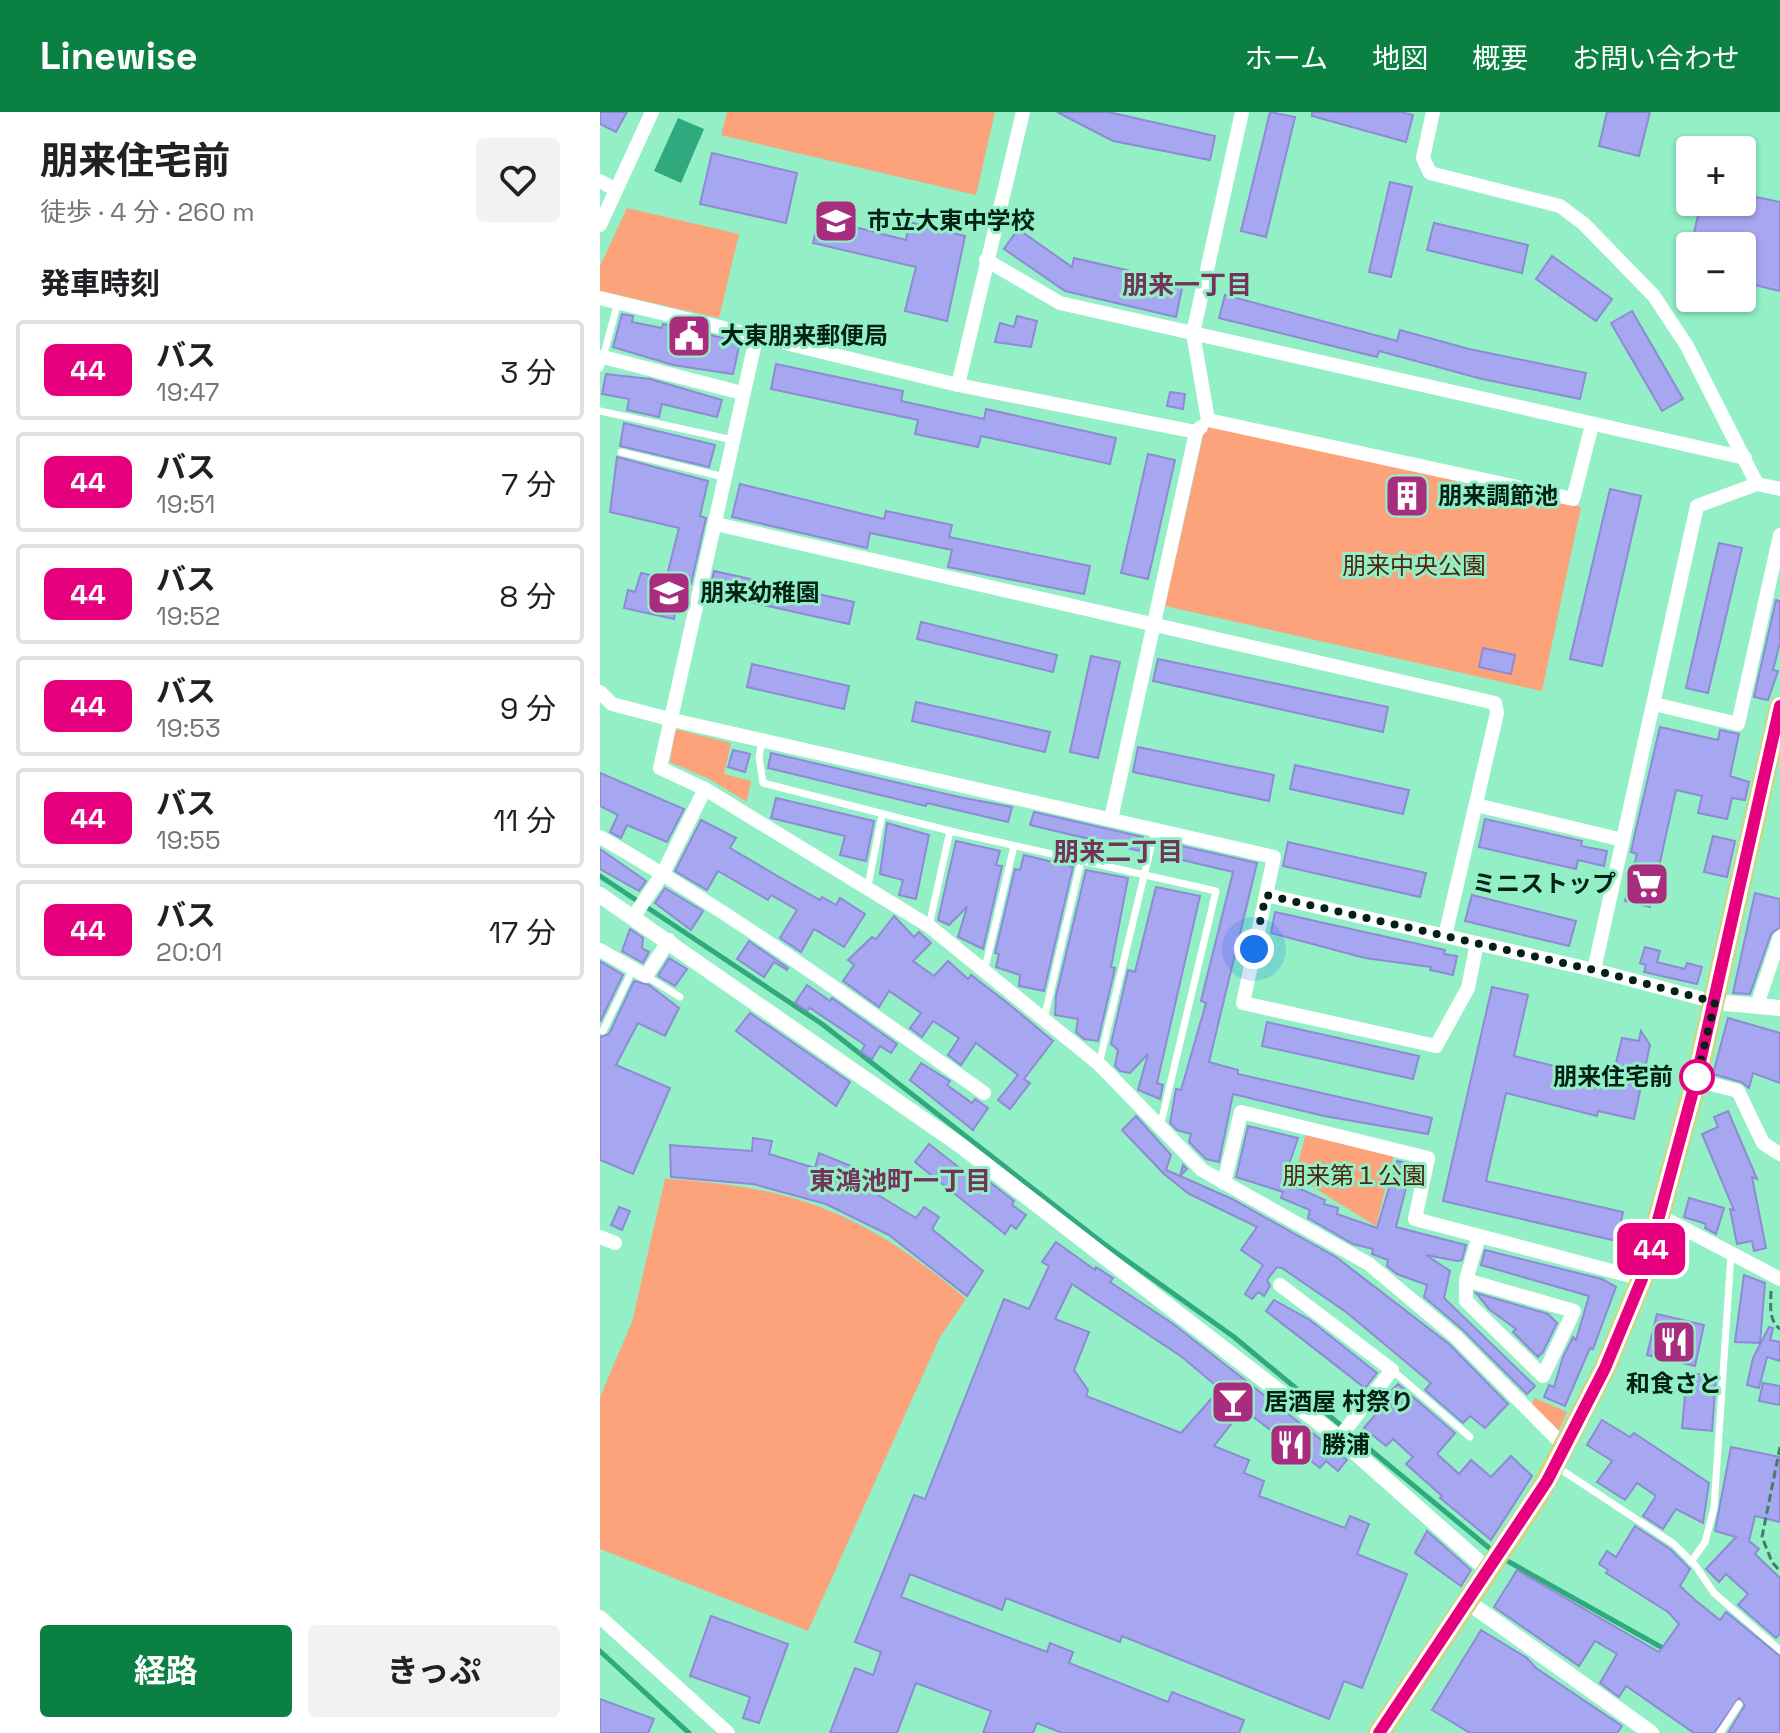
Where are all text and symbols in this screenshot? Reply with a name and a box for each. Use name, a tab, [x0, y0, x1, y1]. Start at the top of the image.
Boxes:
text: Linewise	[40, 32, 198, 80]
text: ホーム	[1245, 40, 1328, 76]
text: 地図	[1372, 40, 1428, 76]
text: 概要	[1472, 40, 1528, 76]
text: お問い合わせ	[1572, 40, 1740, 76]
map controls	[1676, 136, 1756, 312]
button: +	[1676, 136, 1756, 216]
text: 朋来住宅前	[40, 137, 230, 185]
button: heart	[476, 138, 560, 222]
text: 徒歩 · 4 分 · 260 m	[40, 195, 255, 229]
school or university icon: 市立大東中学校	[812, 197, 860, 245]
place label: 市立大東中学校	[867, 205, 1035, 236]
button: −	[1676, 232, 1756, 312]
text: 発車時刻	[40, 264, 160, 303]
district label: 朋来一丁目	[1122, 268, 1252, 302]
public building icon: 大東朋来郵便局	[665, 312, 713, 360]
place label: 大東朋来郵便局	[720, 320, 888, 351]
text: バス	[156, 336, 216, 375]
text: 44	[70, 352, 106, 388]
text: 3 分	[500, 353, 556, 392]
text: 19:47	[156, 375, 219, 409]
text: バス	[156, 448, 216, 487]
text: 44	[70, 464, 106, 500]
text: 7 分	[501, 465, 556, 504]
building icon: 朋来調節池	[1383, 472, 1431, 520]
place label: 朋来調節池	[1438, 480, 1558, 511]
text: 19:51	[156, 487, 215, 521]
park label: 朋来中央公園	[1342, 550, 1486, 581]
text: バス	[156, 560, 216, 599]
school or university icon: 朋来幼稚園	[645, 569, 693, 617]
text: 44	[70, 576, 106, 612]
text: 8 分	[500, 577, 556, 616]
place label: 朋来幼稚園	[700, 577, 820, 608]
text: 19:52	[156, 599, 220, 633]
text: バス	[156, 672, 216, 711]
text: 44	[70, 688, 106, 724]
text: 9 分	[500, 689, 556, 728]
text: 19:53	[156, 711, 221, 745]
text: バス	[156, 784, 216, 823]
text: 44	[70, 800, 106, 836]
text: 11 分	[493, 801, 556, 840]
text: 19:55	[156, 823, 221, 857]
district label: 朋来二丁目	[1053, 835, 1183, 869]
supermarket icon: ミニストップ	[1623, 860, 1671, 908]
place label: ミニストップ	[1472, 868, 1616, 899]
text: バス	[156, 896, 216, 935]
text: 44	[70, 912, 106, 948]
text: 17 分	[489, 913, 556, 952]
your location	[1234, 929, 1274, 969]
text: 20:01	[156, 935, 222, 969]
marker: 朋来住宅前	[1680, 1060, 1714, 1094]
place label: 朋来住宅前	[1553, 1061, 1673, 1092]
park label: 朋来第１公園	[1282, 1160, 1426, 1191]
district label: 東鴻池町一丁目	[809, 1164, 991, 1198]
line badge: 44	[1615, 1223, 1687, 1275]
text: 44	[1633, 1231, 1669, 1267]
restaurant icon: 和食さと	[1650, 1318, 1698, 1366]
place label: 和食さと	[1626, 1368, 1722, 1399]
bar icon: 居酒屋 村祭り	[1209, 1378, 1257, 1426]
place label: 居酒屋 村祭り	[1264, 1386, 1414, 1417]
restaurant icon: 勝浦	[1267, 1421, 1315, 1469]
place label: 勝浦	[1322, 1429, 1370, 1460]
button: 経路	[40, 1625, 292, 1717]
button: きっぷ	[308, 1625, 560, 1717]

